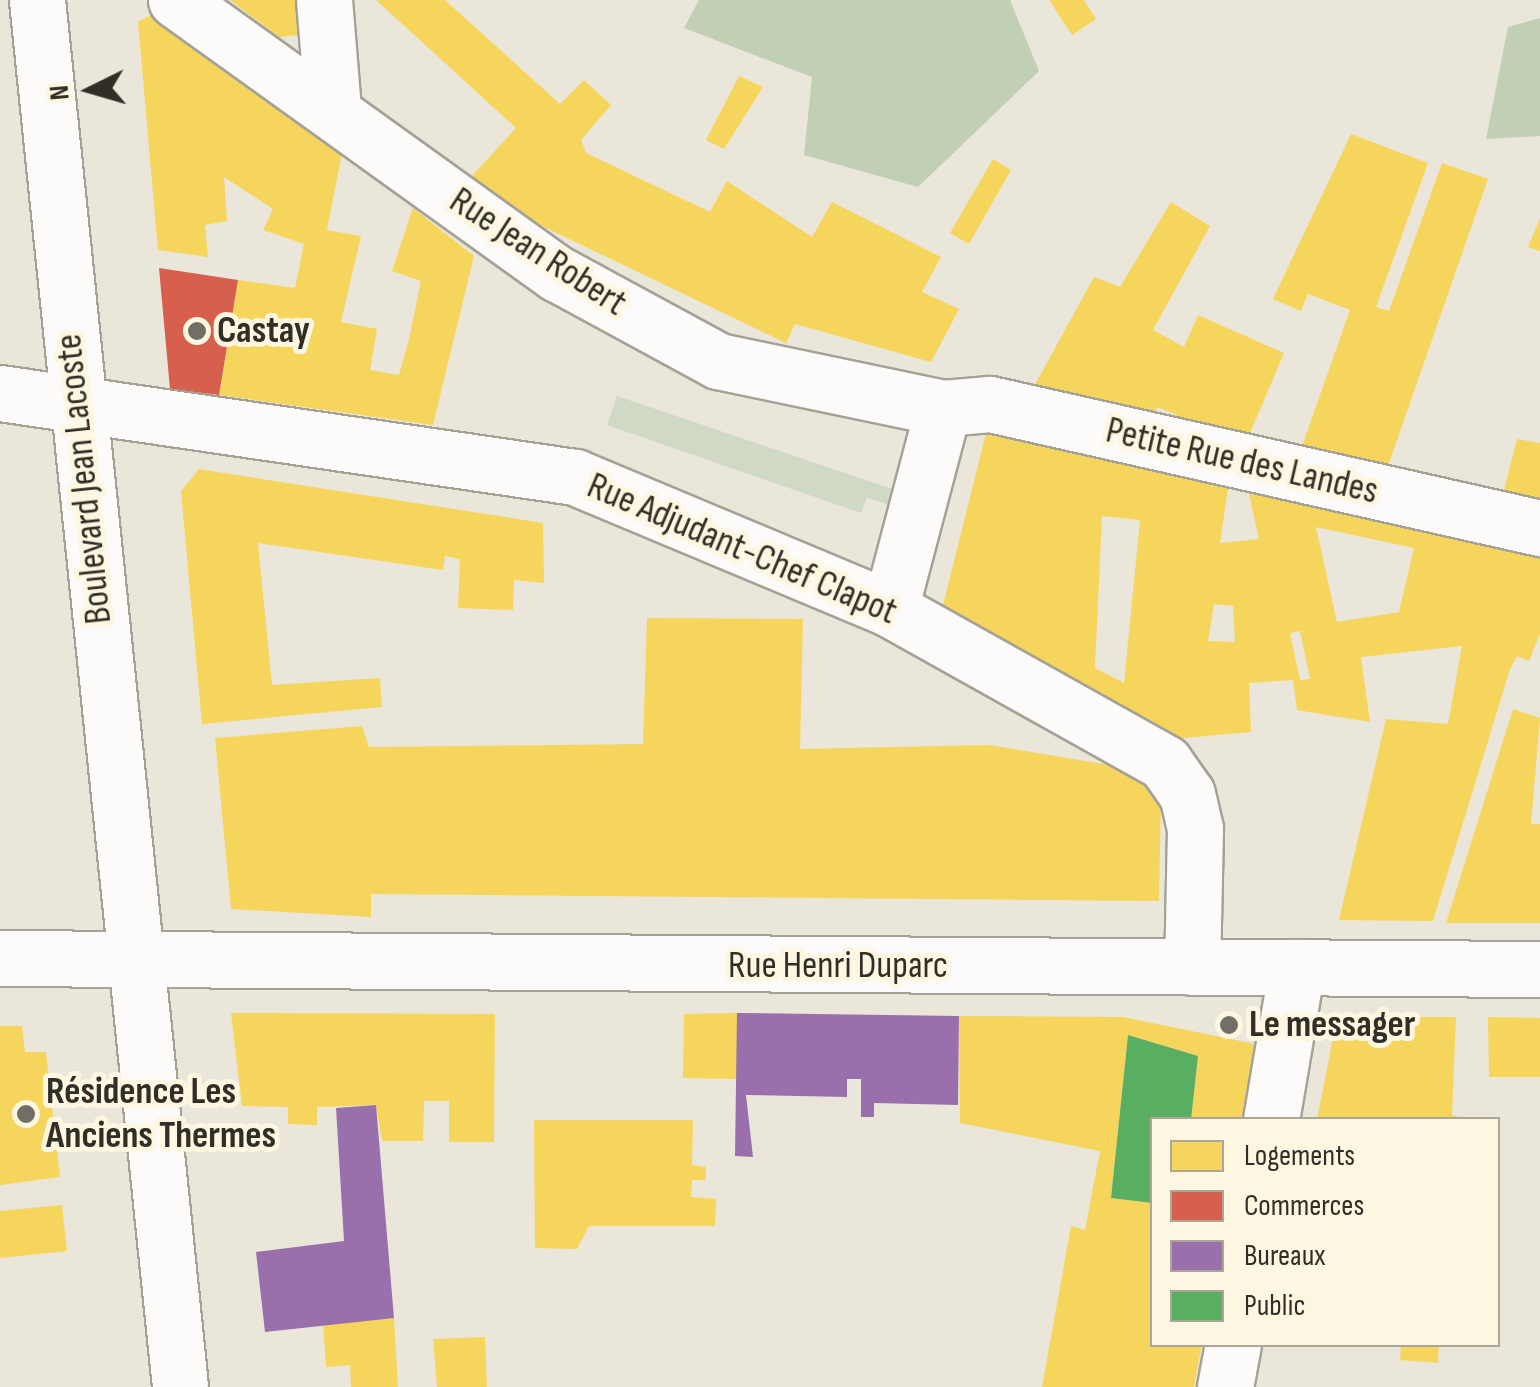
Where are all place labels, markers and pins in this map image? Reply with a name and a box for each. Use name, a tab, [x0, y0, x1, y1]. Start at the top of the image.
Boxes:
place label: Castay	[217, 308, 310, 354]
marker: Castay	[186, 320, 208, 342]
place label: Le messager	[1249, 1002, 1415, 1048]
marker: Le messager	[1218, 1014, 1240, 1036]
place label: Résidence Les Anciens Thermes	[46, 1069, 276, 1158]
marker: Résidence Les Anciens Thermes	[15, 1103, 37, 1125]

